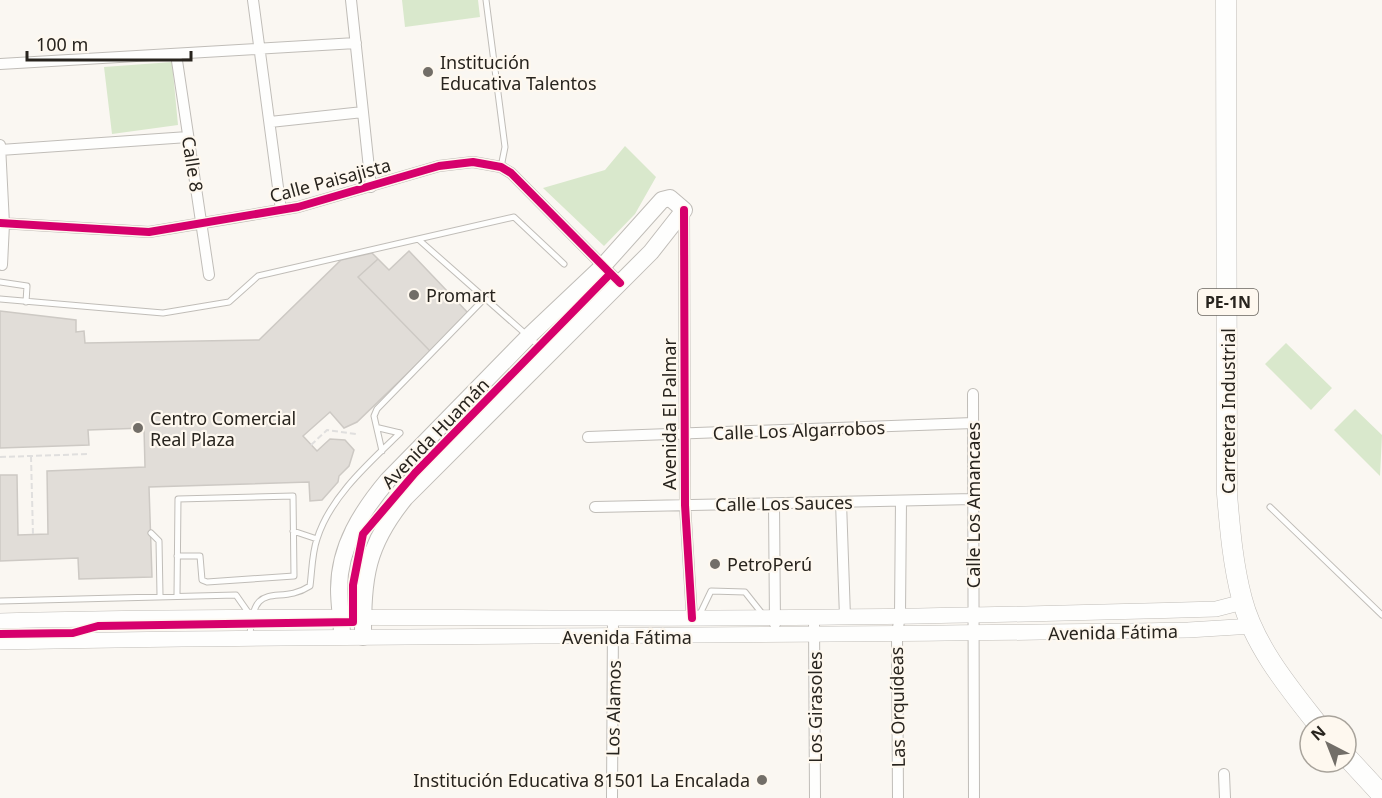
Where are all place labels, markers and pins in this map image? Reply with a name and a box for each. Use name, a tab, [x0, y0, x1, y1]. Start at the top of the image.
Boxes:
place label: Institución Educativa Talentos	[440, 50, 597, 95]
marker: Institución Educativa Talentos	[421, 65, 435, 79]
place label: Promart	[426, 283, 496, 307]
marker: Promart	[407, 288, 421, 302]
place label: Centro Comercial Real Plaza	[150, 406, 296, 451]
marker: Centro Comercial Real Plaza	[131, 421, 145, 435]
place label: PetroPerú	[727, 552, 812, 576]
marker: PetroPerú	[708, 557, 722, 571]
place label: Institución Educativa 81501 La Encalada	[413, 768, 750, 792]
marker: Institución Educativa 81501 La Encalada	[755, 773, 769, 787]

